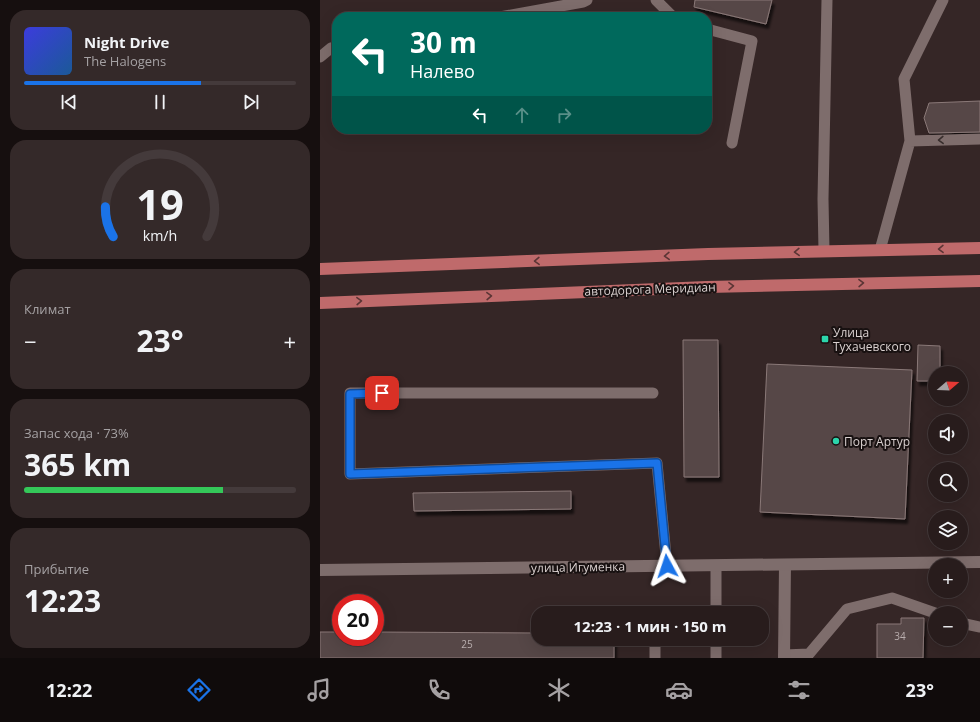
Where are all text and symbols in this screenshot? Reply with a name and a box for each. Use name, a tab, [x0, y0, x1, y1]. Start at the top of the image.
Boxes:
text: 30 m	[410, 23, 477, 61]
icon: left	[344, 28, 396, 80]
text: Night Drive	[84, 32, 169, 52]
text: The Halogens	[84, 52, 166, 70]
text: Налево	[410, 59, 475, 83]
icon: previous	[58, 91, 80, 113]
icon: pause	[149, 91, 171, 113]
icon: next	[240, 91, 262, 113]
icon: left	[469, 104, 491, 126]
icon: ahead	[511, 104, 533, 126]
icon: right	[553, 104, 575, 126]
one-way arrow	[938, 136, 944, 144]
text: 19	[136, 176, 184, 232]
text: km/h	[143, 226, 177, 245]
one-way arrow	[938, 245, 944, 253]
one-way arrow	[794, 248, 800, 256]
one-way arrow	[664, 251, 670, 260]
one-way arrow	[534, 256, 540, 265]
street label: автодорога Меридиан	[584, 278, 716, 300]
one-way arrow	[858, 279, 864, 288]
one-way arrow	[728, 282, 734, 291]
one-way arrow	[486, 292, 492, 300]
one-way arrow	[356, 297, 362, 305]
text: Климат	[24, 300, 71, 318]
text: 23°	[136, 320, 184, 361]
place label: Улица Тухачевского	[833, 324, 911, 355]
text: −	[24, 326, 37, 356]
text: +	[283, 326, 296, 356]
marker: Улица Тухачевского	[820, 334, 830, 344]
north arrow	[928, 366, 968, 406]
map controls	[928, 366, 968, 646]
pin	[365, 376, 399, 410]
icon: arrive	[371, 382, 393, 404]
button: sound	[928, 414, 968, 454]
text: Запас хода · 73%	[24, 424, 129, 442]
place label: Порт Артур	[844, 433, 910, 450]
marker: Порт Артур	[831, 436, 841, 446]
text: 365 km	[24, 444, 131, 485]
button: search	[928, 462, 968, 502]
button: layers	[928, 510, 968, 550]
position arrow	[646, 545, 688, 587]
street label: улица Игуменка	[531, 558, 625, 576]
button: +	[928, 558, 968, 598]
text: Прибытие	[24, 560, 89, 578]
text: 12:23	[24, 580, 101, 621]
speed limit sign: 20	[332, 594, 384, 646]
button: −	[928, 606, 968, 646]
text: 12:23 · 1 мин · 150 m	[574, 616, 726, 636]
house number: 34	[894, 629, 906, 643]
house number: 25	[461, 637, 473, 651]
icon: directions	[185, 676, 213, 704]
icon: music	[305, 676, 333, 704]
icon: phone	[425, 676, 453, 704]
icon: climate	[545, 676, 573, 704]
icon: car	[665, 676, 693, 704]
icon: filters	[785, 676, 813, 704]
text: 12:22	[46, 678, 92, 702]
text: 23°	[906, 678, 934, 702]

